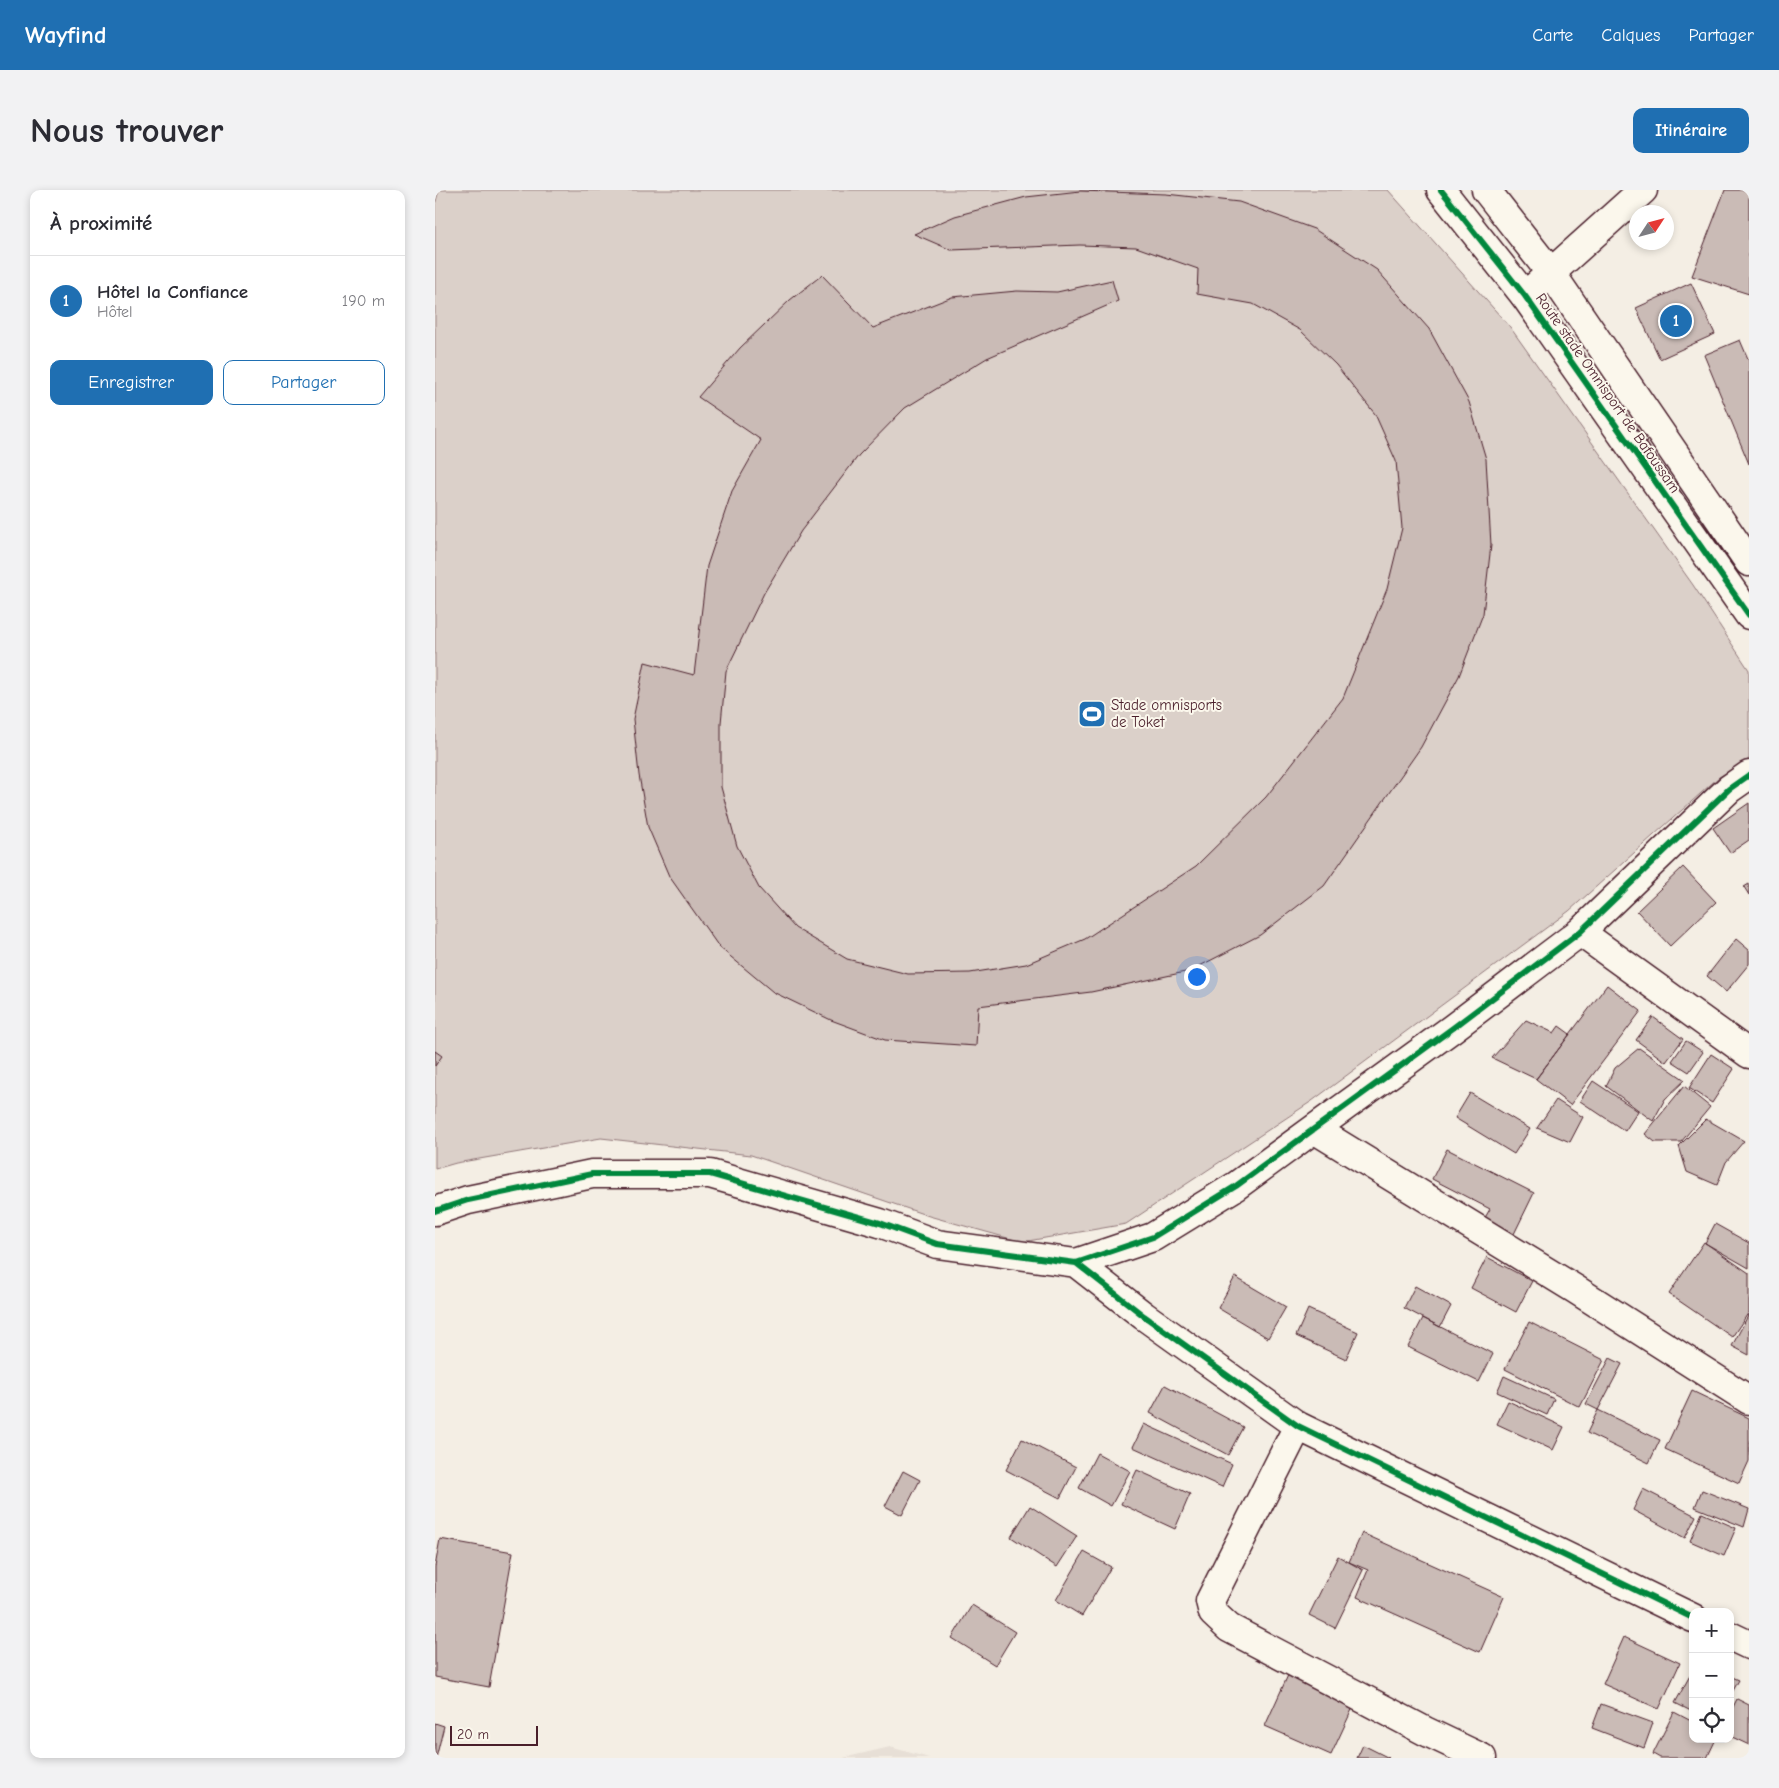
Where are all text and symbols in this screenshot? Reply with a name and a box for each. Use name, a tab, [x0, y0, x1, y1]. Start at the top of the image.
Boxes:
text: Wayfind	[25, 21, 106, 49]
text: Carte	[1532, 25, 1573, 46]
text: Calques	[1601, 25, 1661, 46]
text: Partager	[1689, 25, 1754, 46]
button: Itinéraire	[1633, 108, 1749, 153]
text: Nous trouver	[30, 110, 223, 151]
north arrow	[1629, 205, 1674, 250]
text: À proximité	[50, 211, 152, 235]
text: Hôtel la Confiance	[97, 281, 248, 303]
street label: Route stade Omnisport de Bafoussam	[1532, 290, 1684, 496]
text: 1	[63, 292, 69, 310]
text: 190 m	[342, 292, 385, 310]
pin: 1	[1660, 302, 1692, 340]
text: Hôtel	[97, 303, 133, 321]
button: Enregistrer	[50, 360, 213, 405]
button: Partager	[223, 360, 385, 405]
place label: Stade omnisports de Toket	[1111, 696, 1222, 731]
sports icon: Stade omnisports de Toket	[1077, 699, 1107, 729]
your location	[1184, 964, 1210, 990]
map controls	[1689, 1608, 1734, 1743]
button: +	[1689, 1608, 1734, 1653]
button: −	[1689, 1653, 1734, 1698]
button: locate	[1689, 1698, 1734, 1743]
scale bar	[450, 1723, 537, 1746]
text: 20 m	[457, 1726, 489, 1743]

